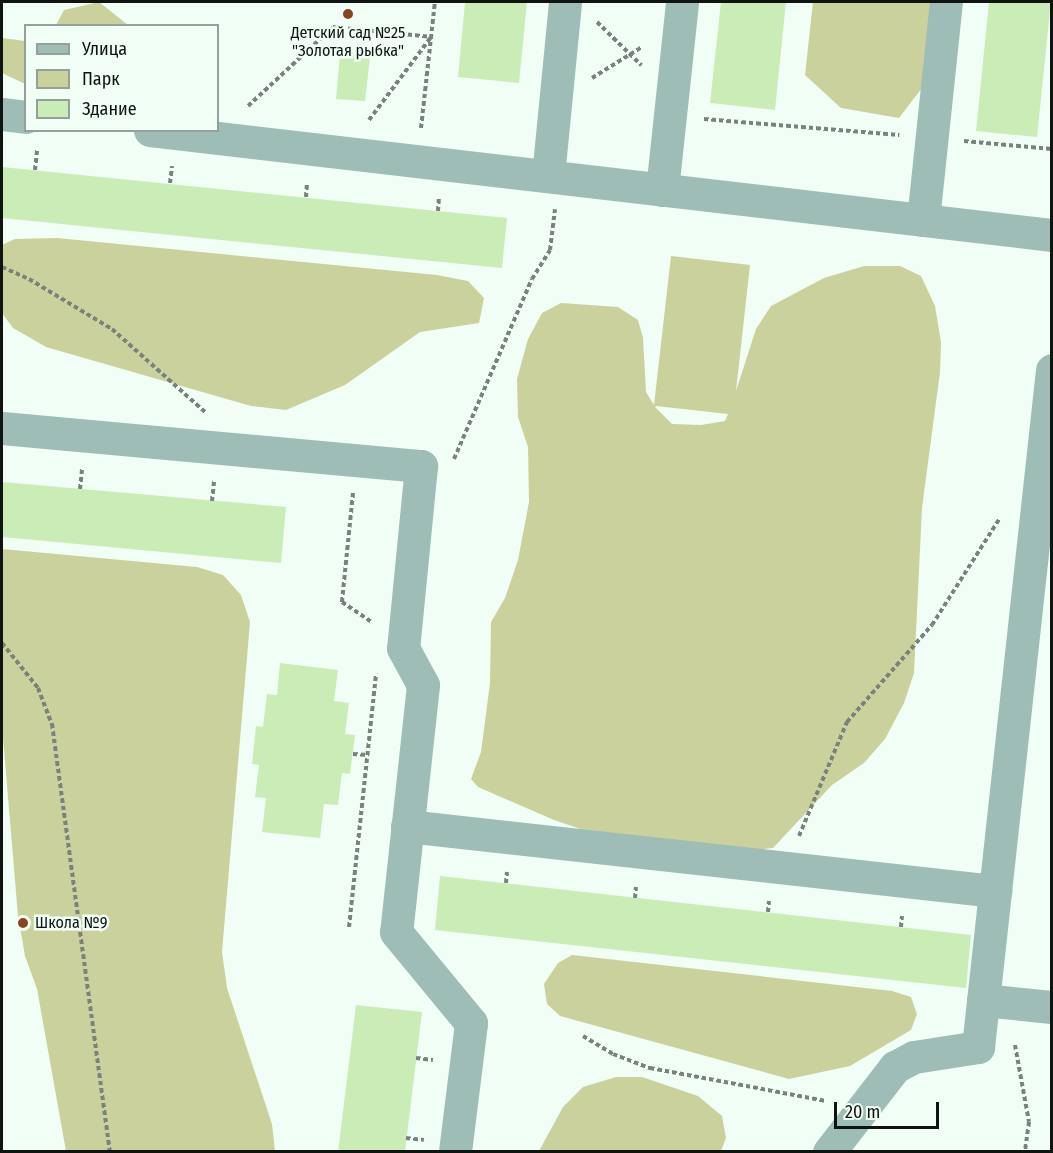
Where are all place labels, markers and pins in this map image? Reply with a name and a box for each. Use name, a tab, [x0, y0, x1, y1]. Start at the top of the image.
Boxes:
marker: Детский сад №25 "Золотая рыбка"	[341, 7, 355, 21]
place label: Детский сад №25 "Золотая рыбка"	[291, 23, 405, 61]
place label: Школа №9	[35, 913, 107, 933]
marker: Школа №9	[16, 916, 30, 930]

